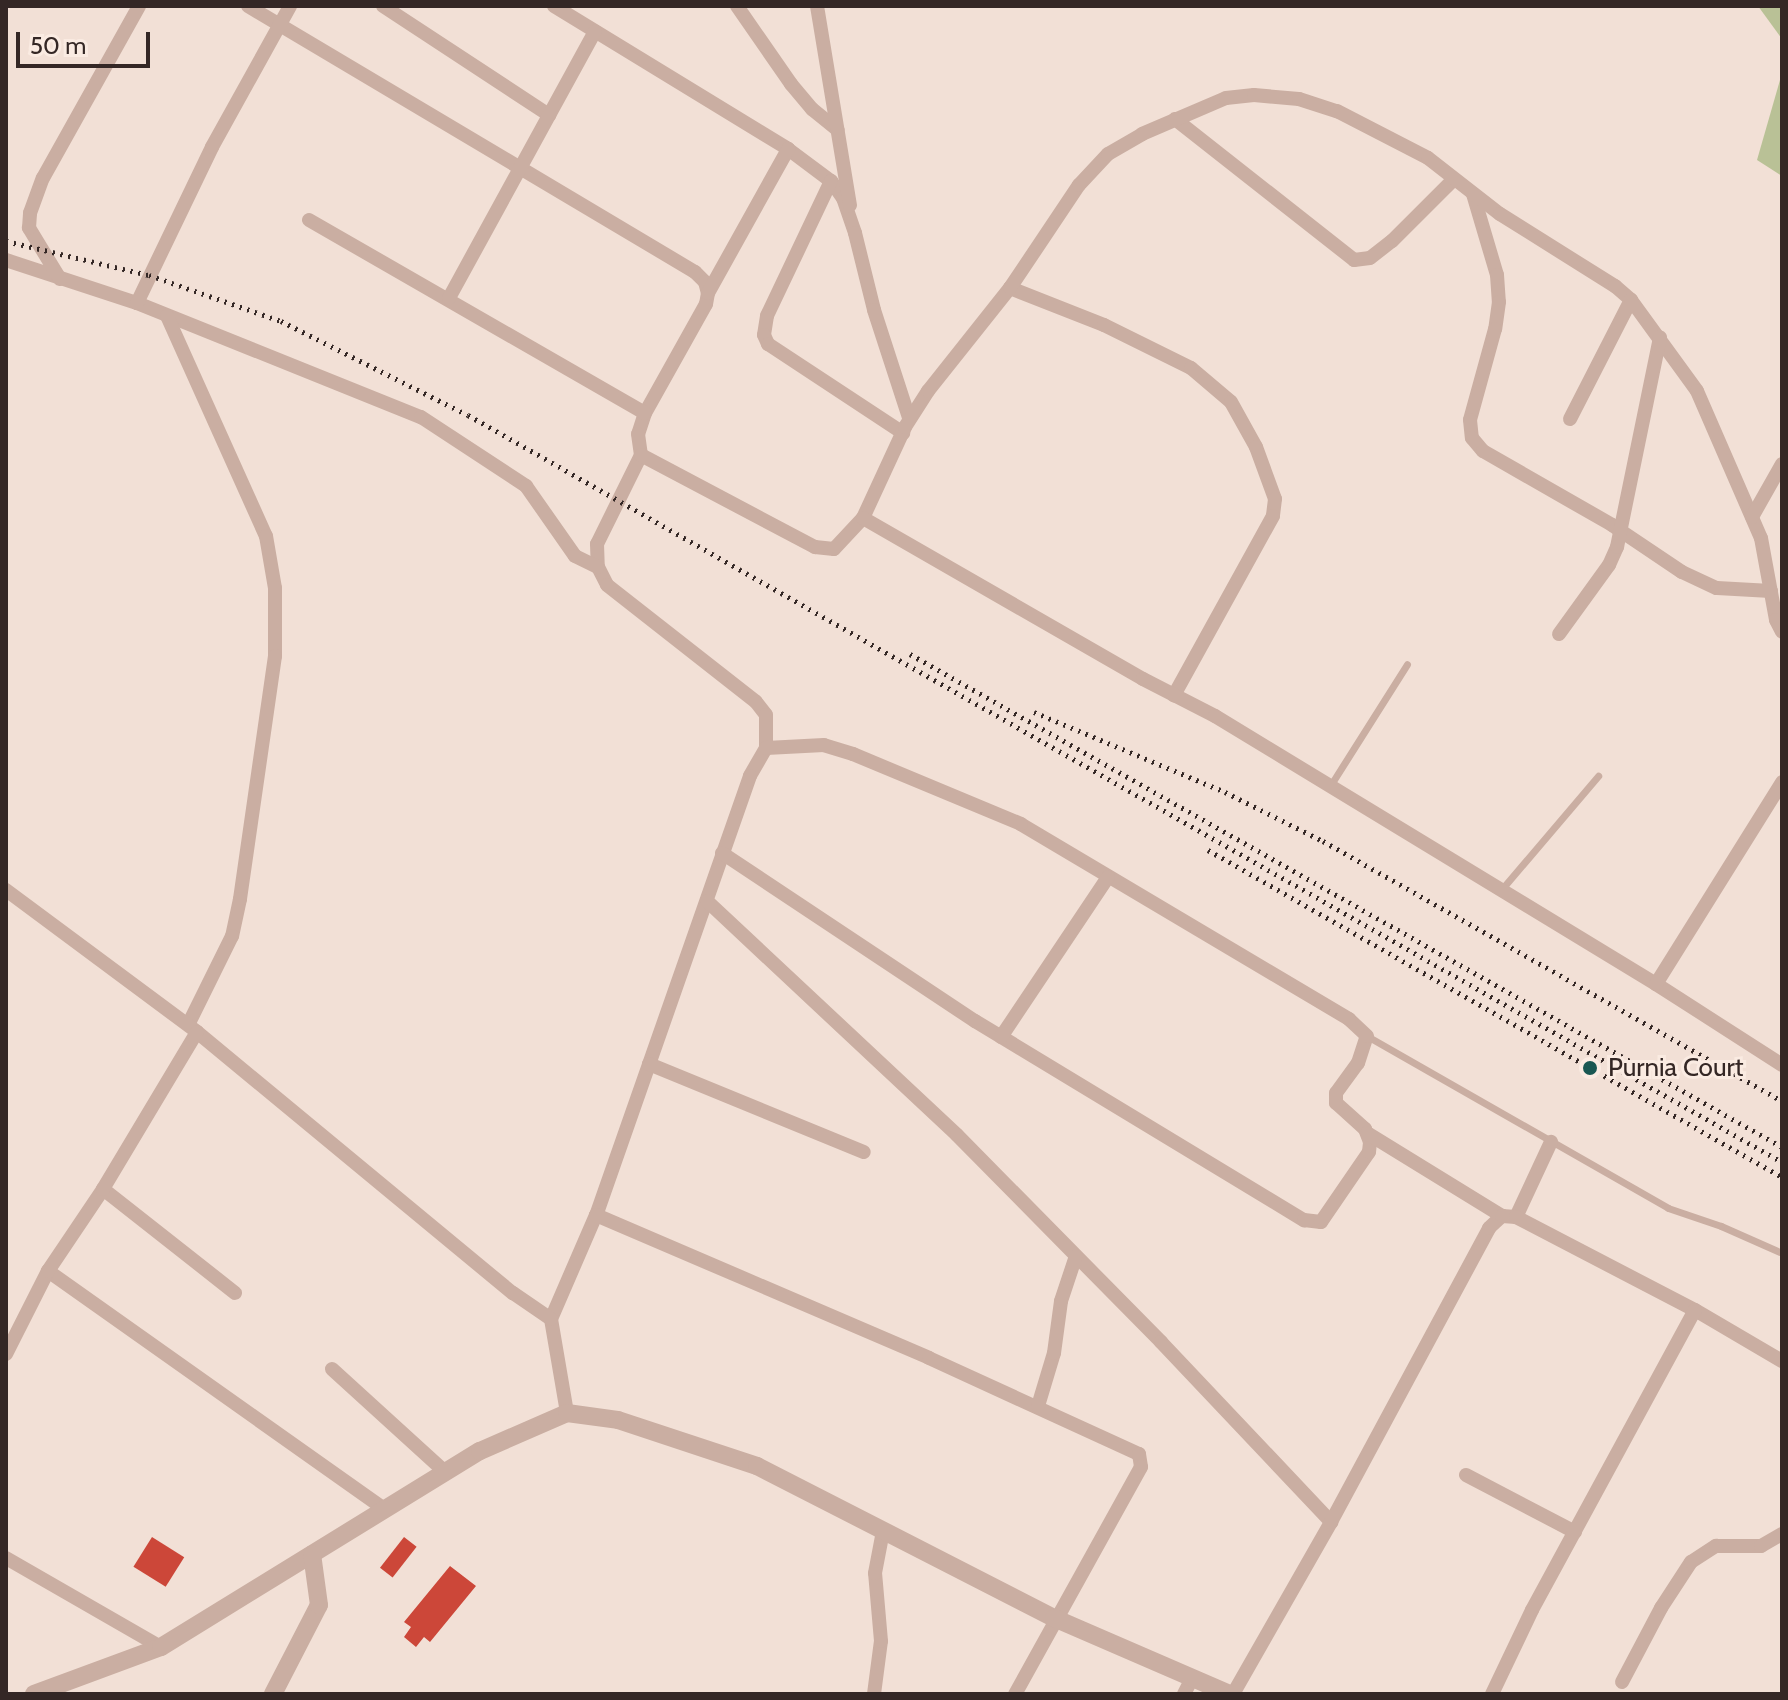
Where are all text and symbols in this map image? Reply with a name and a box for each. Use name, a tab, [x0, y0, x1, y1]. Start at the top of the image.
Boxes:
scale bar	[20, 16, 154, 66]
text: 50 m	[30, 31, 86, 60]
place label: Purnia Court	[1608, 1052, 1743, 1084]
marker: Purnia Court	[1579, 1057, 1601, 1079]

